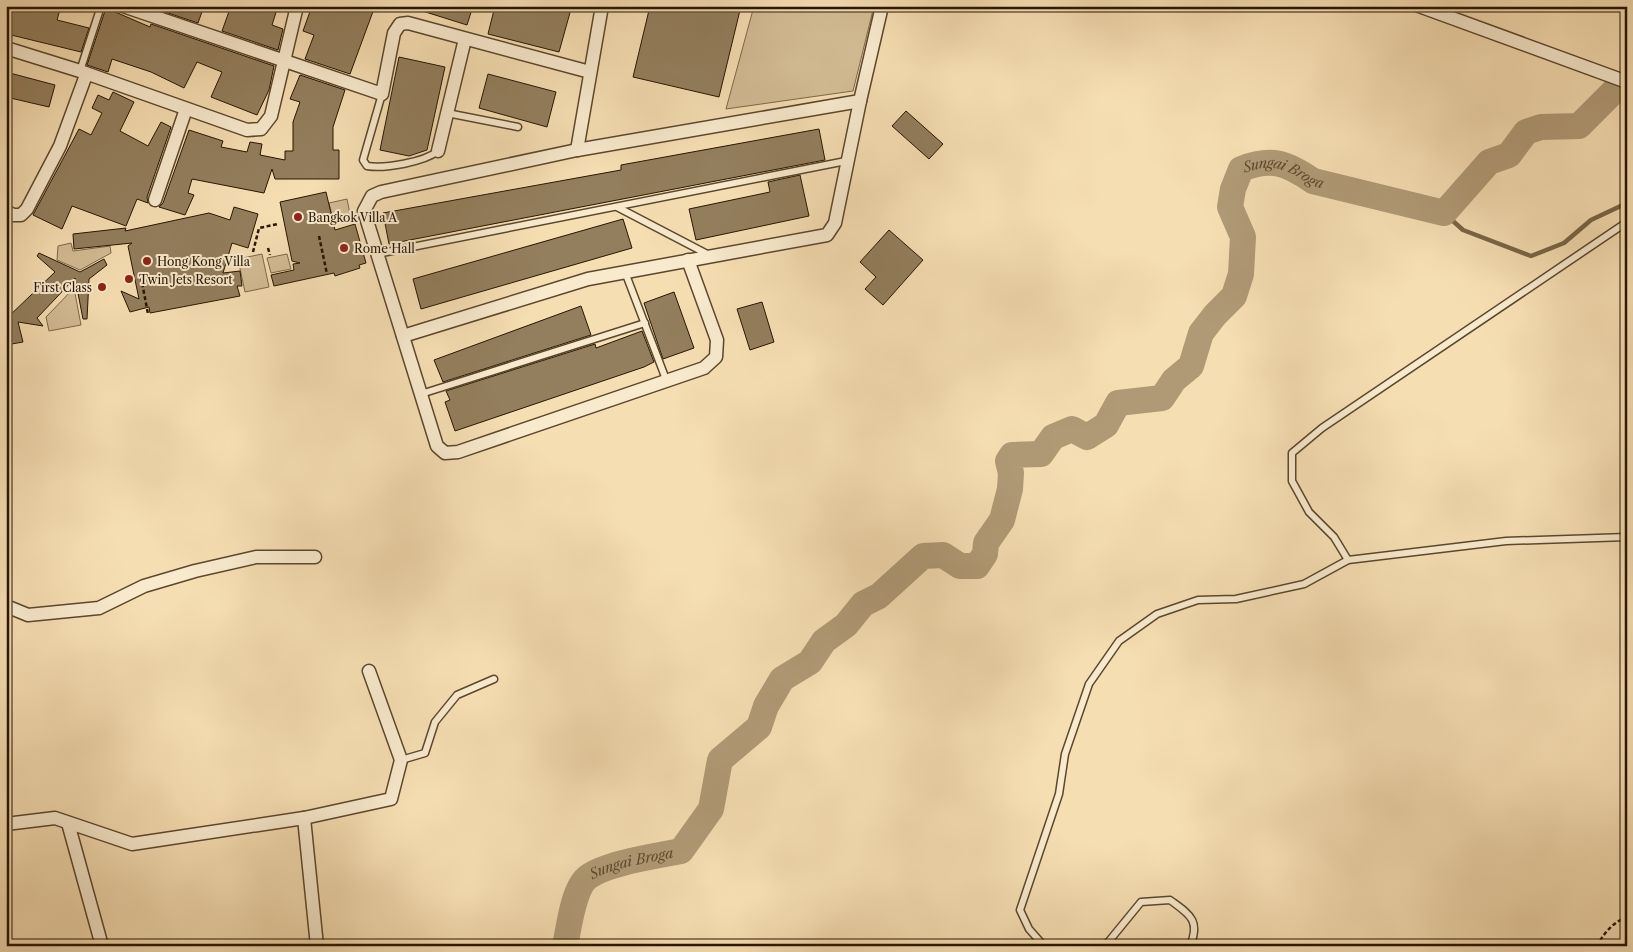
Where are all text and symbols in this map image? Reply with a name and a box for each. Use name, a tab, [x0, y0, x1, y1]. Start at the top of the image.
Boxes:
water label: Sungai Broga	[1240, 154, 1326, 192]
place label: Bangkok Villa A	[308, 210, 398, 225]
marker: Bangkok Villa A	[292, 211, 304, 223]
place label: Rome Hall	[354, 241, 415, 256]
marker: Rome Hall	[338, 242, 350, 254]
place label: Hong Kong Villa	[157, 254, 251, 269]
marker: Hong Kong Villa	[141, 255, 153, 267]
place label: Twin Jets Resort	[139, 272, 233, 287]
marker: Twin Jets Resort	[123, 273, 135, 285]
place label: First Class	[33, 280, 92, 295]
marker: First Class	[96, 281, 108, 293]
water label: Sungai Broga	[585, 844, 675, 884]

